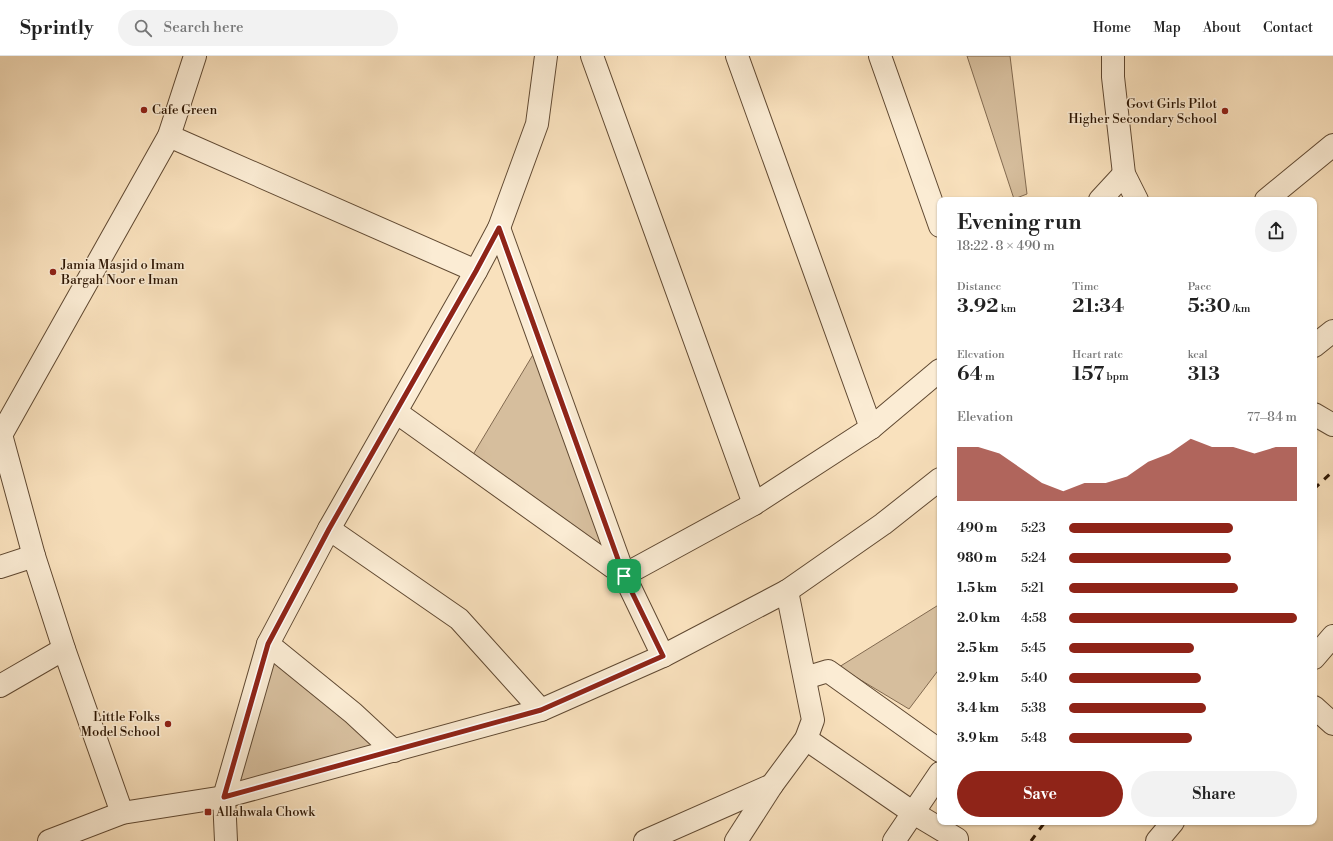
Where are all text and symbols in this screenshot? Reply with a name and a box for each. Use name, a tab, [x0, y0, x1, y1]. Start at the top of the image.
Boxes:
search box	[118, 10, 398, 46]
text: Sprintly	[20, 16, 94, 40]
icon: search	[132, 17, 154, 39]
text: Search here	[164, 18, 244, 37]
text: Home	[1093, 19, 1131, 37]
text: Map	[1153, 19, 1181, 37]
text: About	[1203, 19, 1241, 37]
text: Contact	[1263, 19, 1313, 37]
place label: Govt Girls Pilot Higher Secondary School	[1068, 96, 1217, 127]
place label: Cafe Green	[152, 102, 217, 118]
marker: Cafe Green	[139, 105, 149, 115]
marker: Govt Girls Pilot Higher Secondary School	[1220, 106, 1230, 116]
text: Evening run	[957, 209, 1082, 236]
button: share	[1255, 210, 1297, 252]
text: 18:22 · 8 × 490 m	[957, 238, 1055, 254]
place label: Jamia Masjid o Imam Bargah Noor e Iman	[60, 257, 185, 288]
marker: Jamia Masjid o Imam Bargah Noor e Iman	[48, 267, 58, 277]
text: Distance	[957, 280, 1001, 294]
text: Time	[1072, 280, 1099, 294]
text: Pace	[1188, 280, 1211, 294]
text: 3.92	[957, 294, 998, 319]
text: 21:34	[1072, 294, 1124, 319]
text: 5:30	[1188, 294, 1231, 319]
text: km	[998, 302, 1016, 316]
text: /km	[1231, 302, 1250, 316]
text: Elevation	[957, 348, 1005, 362]
text: Heart rate	[1072, 348, 1123, 362]
text: kcal	[1188, 348, 1208, 362]
text: 64	[957, 362, 983, 387]
text: 157	[1072, 362, 1104, 387]
text: 313	[1188, 362, 1220, 387]
text: m	[983, 370, 995, 384]
text: bpm	[1104, 370, 1129, 384]
text: Elevation	[957, 409, 1013, 425]
text: 77–84 m	[1247, 409, 1297, 425]
text: 490 m	[957, 520, 997, 536]
text: 5:23	[1021, 520, 1046, 536]
text: 980 m	[957, 550, 997, 566]
text: 5:24	[1021, 550, 1046, 566]
pin	[607, 559, 641, 593]
icon: arrive	[613, 565, 635, 587]
text: 1.5 km	[957, 580, 997, 596]
text: 5:21	[1021, 580, 1044, 596]
text: 2.0 km	[957, 610, 1000, 626]
text: 4:58	[1021, 610, 1047, 626]
text: 2.5 km	[957, 640, 999, 656]
text: 5:45	[1021, 640, 1046, 656]
text: 2.9 km	[957, 670, 999, 686]
text: 5:40	[1021, 670, 1047, 686]
text: 3.4 km	[957, 700, 999, 716]
text: 5:38	[1021, 700, 1046, 716]
place label: Little Folks Model School	[81, 709, 160, 740]
marker: Little Folks Model School	[163, 719, 173, 729]
text: 3.9 km	[957, 730, 999, 746]
text: 5:48	[1021, 730, 1047, 746]
button: Save	[957, 771, 1123, 817]
button: Share	[1131, 771, 1297, 817]
place label: Allahwala Chowk	[215, 804, 316, 820]
marker: Allahwala Chowk	[203, 807, 213, 817]

